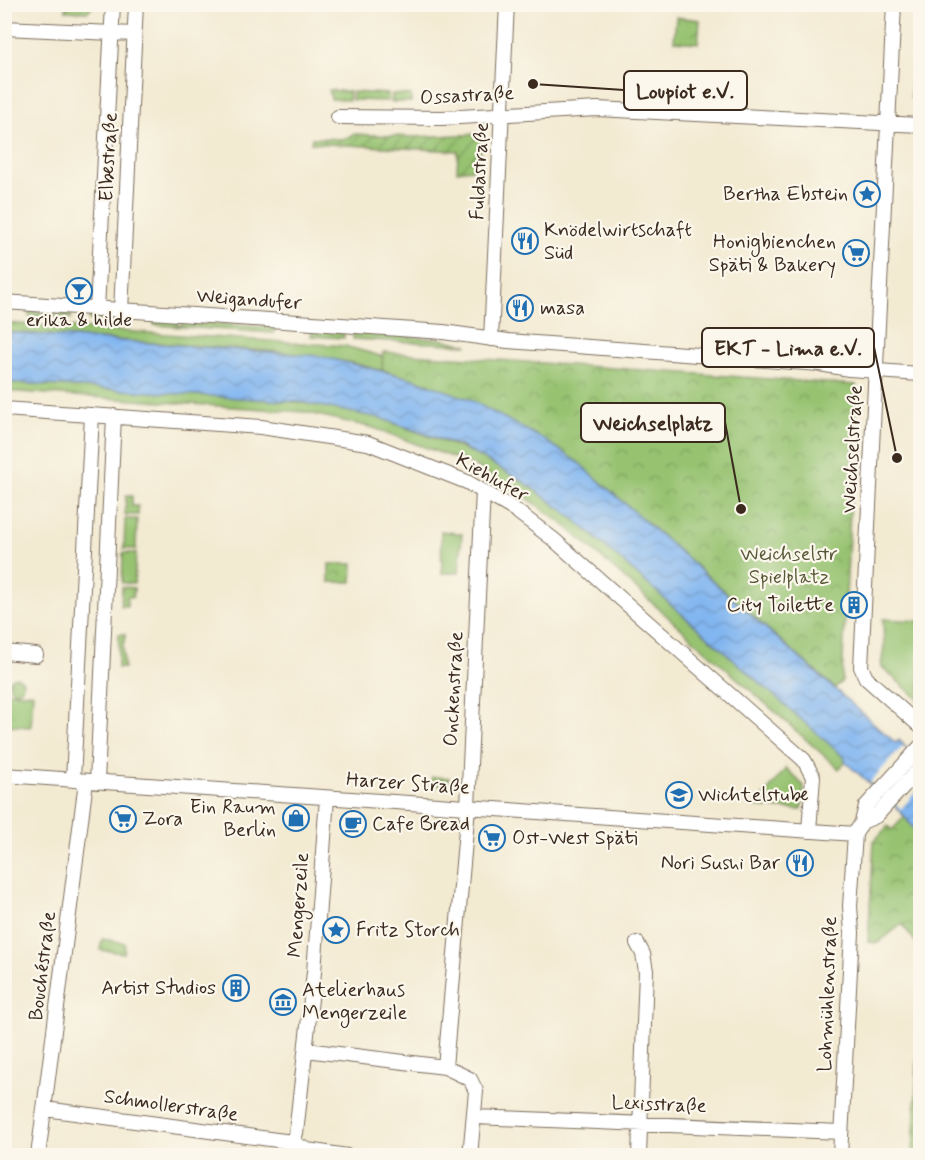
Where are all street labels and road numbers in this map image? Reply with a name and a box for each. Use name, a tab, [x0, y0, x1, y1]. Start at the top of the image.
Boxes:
street label: Ossastraße	[419, 80, 515, 112]
street label: Elbestraße	[93, 112, 125, 202]
street label: Fuldastraße	[464, 121, 496, 221]
street label: Weigandufer	[195, 283, 303, 317]
street label: Weichselstraße	[836, 384, 870, 514]
street label: Kiehlufer	[451, 447, 534, 509]
street label: Onckenstraße	[438, 631, 471, 747]
street label: Harzer Straße	[345, 766, 471, 802]
street label: Mengerzeile	[282, 851, 317, 959]
street label: Bouchéstraße	[23, 910, 63, 1022]
street label: Lohmühlenstraße	[812, 916, 844, 1072]
street label: Schmollerstraße	[102, 1083, 240, 1129]
street label: Lexisstraße	[611, 1090, 707, 1120]

